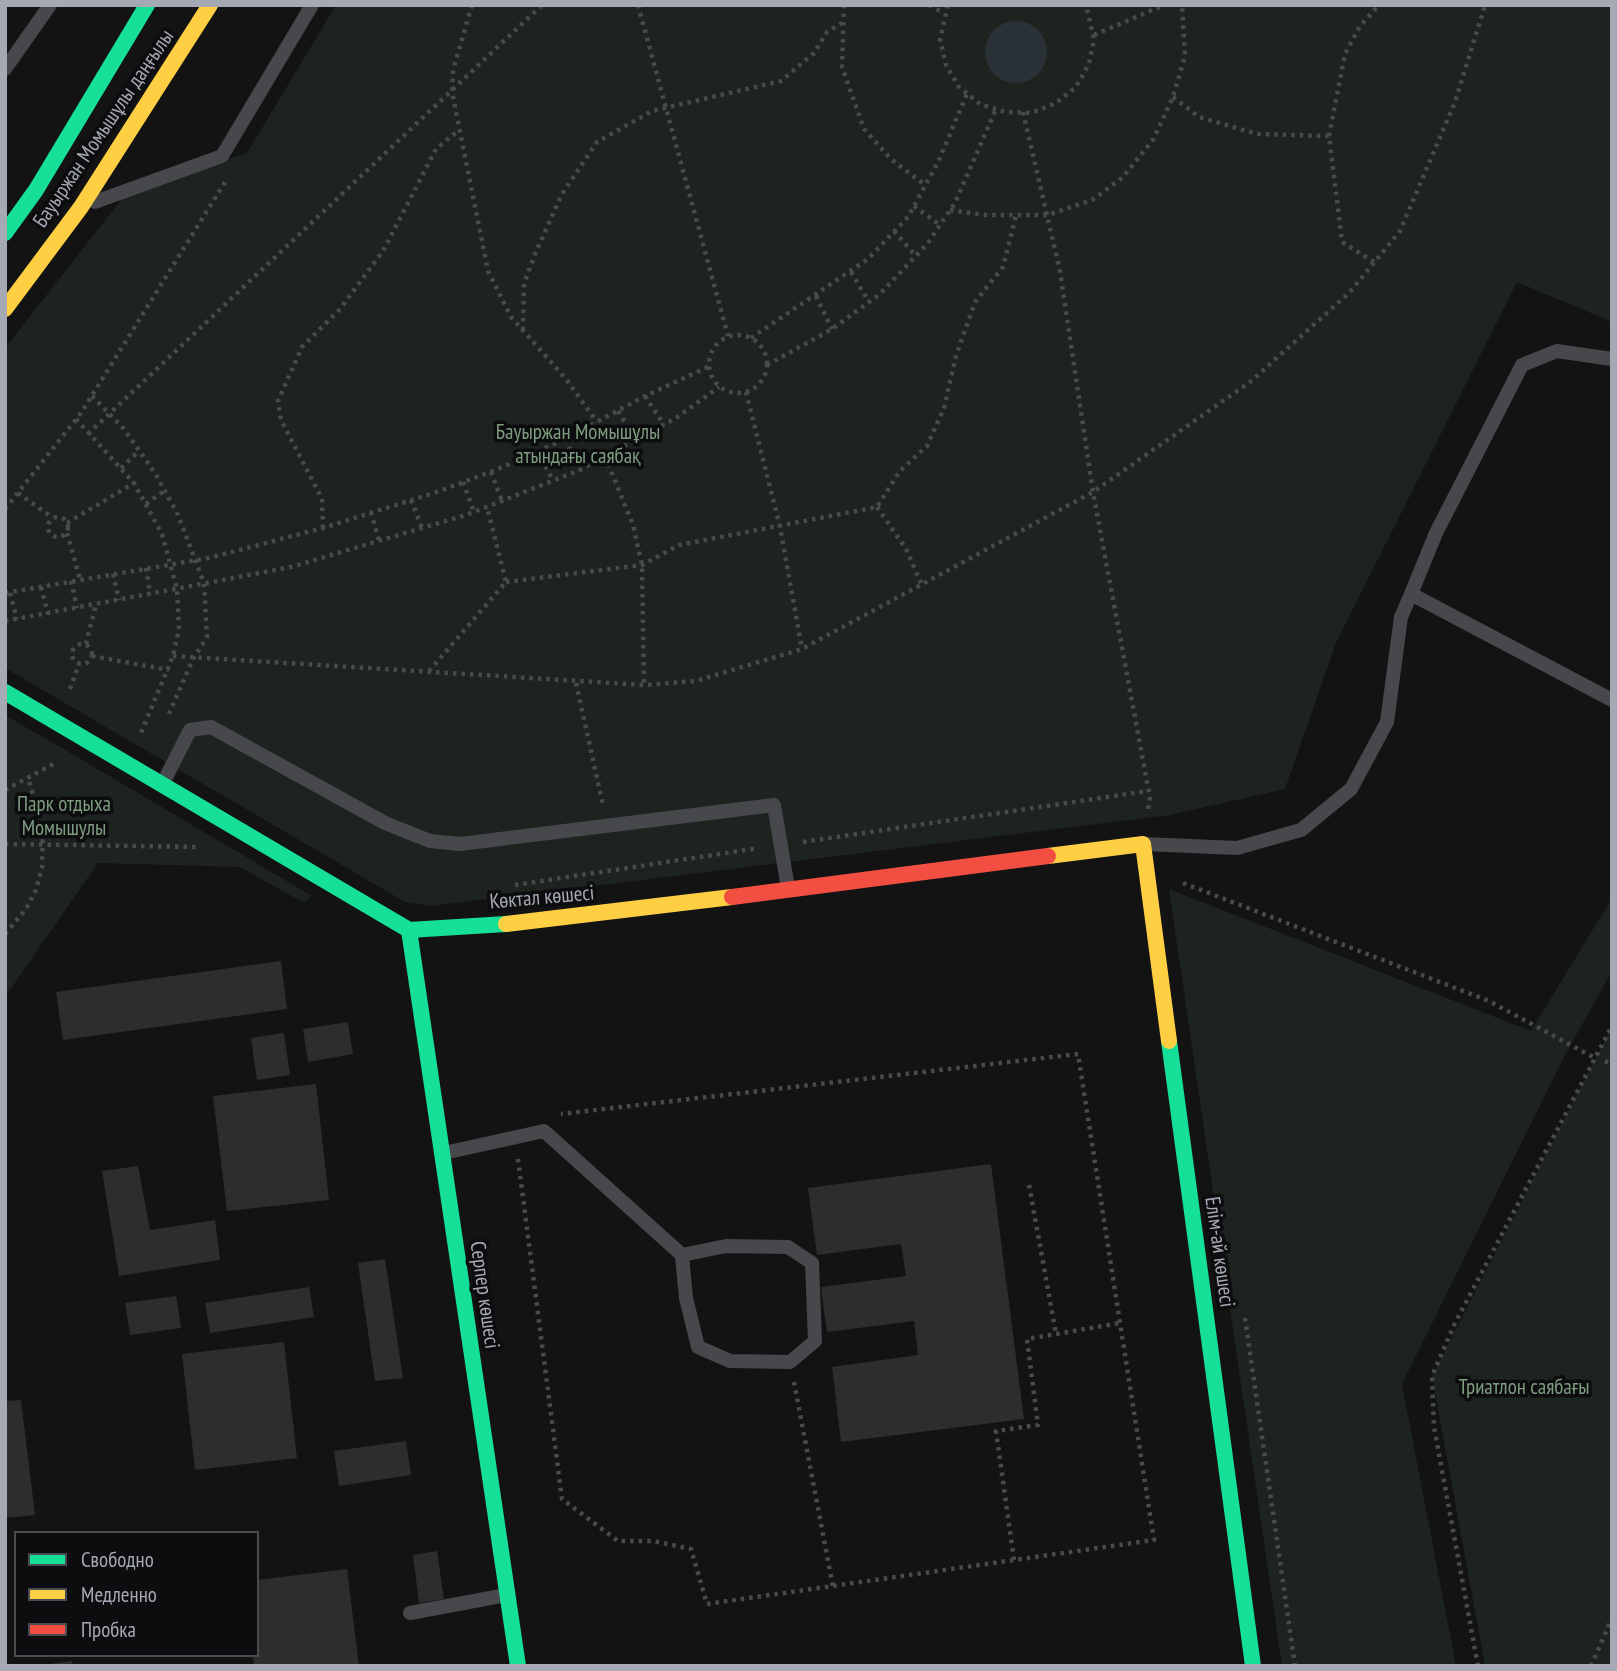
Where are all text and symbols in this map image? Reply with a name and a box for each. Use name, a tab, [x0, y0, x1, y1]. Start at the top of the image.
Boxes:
street label: Бауыржан Момышұлы даңғылы	[28, 25, 180, 233]
park label: Бауыржан Момышұлы атындағы саябақ	[496, 420, 660, 470]
park label: Парк отдыха Момышулы	[17, 792, 111, 842]
street label: Көктал көшесі	[489, 881, 595, 915]
street label: Елім-ай көшесі	[1199, 1195, 1239, 1309]
street label: Серпер көшесі	[464, 1240, 504, 1350]
park label: Триатлон саябағы	[1459, 1375, 1589, 1401]
legend	[14, 1531, 259, 1657]
text: Свободно	[81, 1546, 154, 1573]
text: Медленно	[81, 1581, 157, 1608]
text: Пробка	[81, 1616, 136, 1643]

